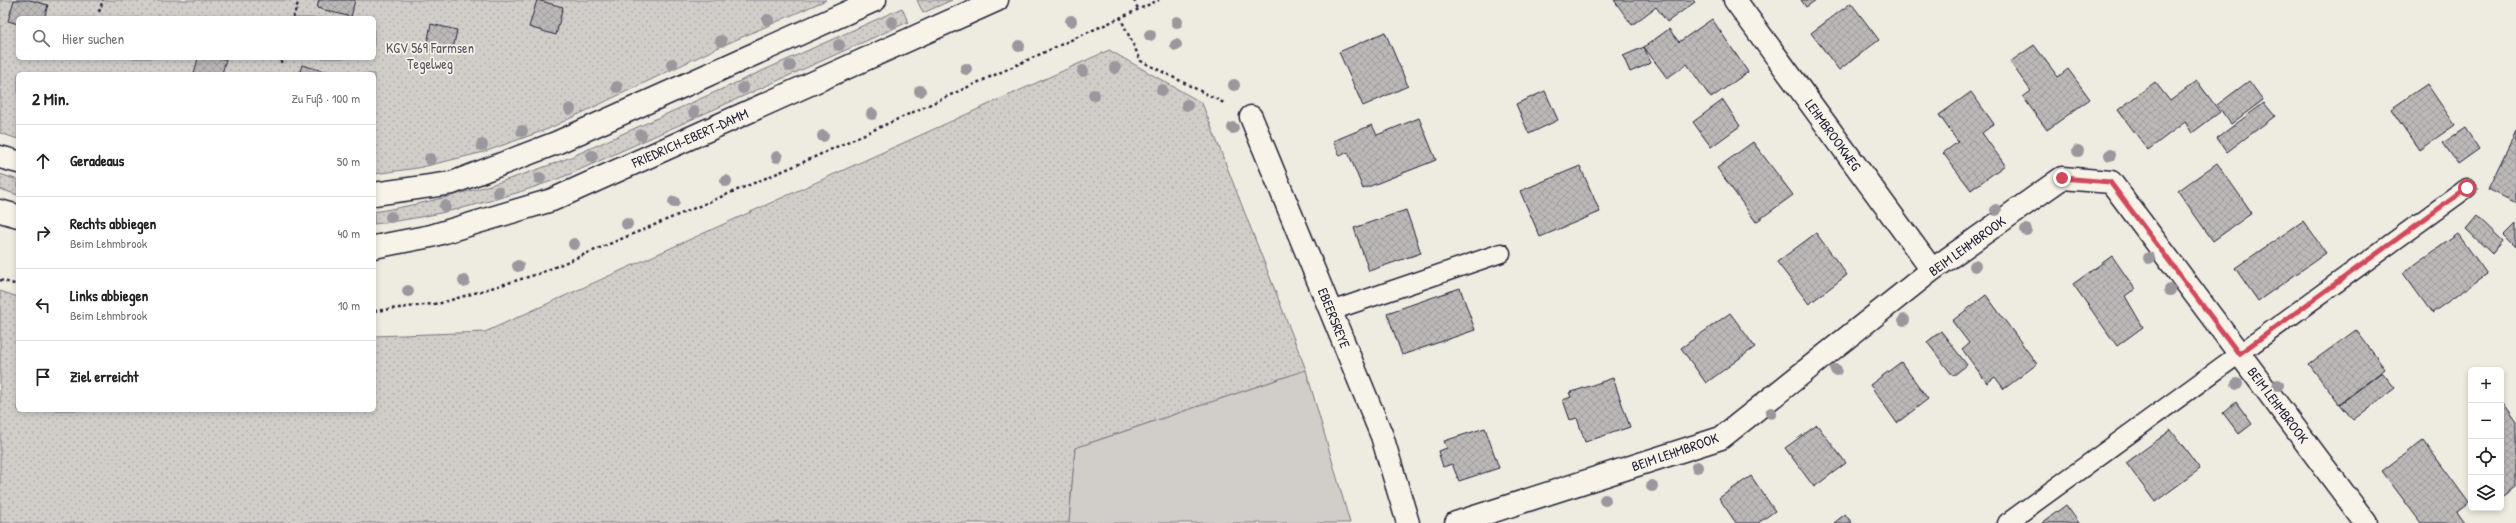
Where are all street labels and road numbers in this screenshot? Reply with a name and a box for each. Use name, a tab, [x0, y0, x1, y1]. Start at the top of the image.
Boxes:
street label: LEHMBROOKWEG	[1801, 95, 1866, 175]
street label: FRIEDRICH-EBERT-DAMM	[628, 103, 751, 172]
street label: BEIM LEHMBROOK	[1924, 211, 2010, 280]
street label: EBEERSREYE	[1314, 285, 1355, 351]
street label: BEIM LEHMBROOK	[2244, 363, 2314, 447]
street label: BEIM LEHMBROOK	[1629, 428, 1721, 475]

